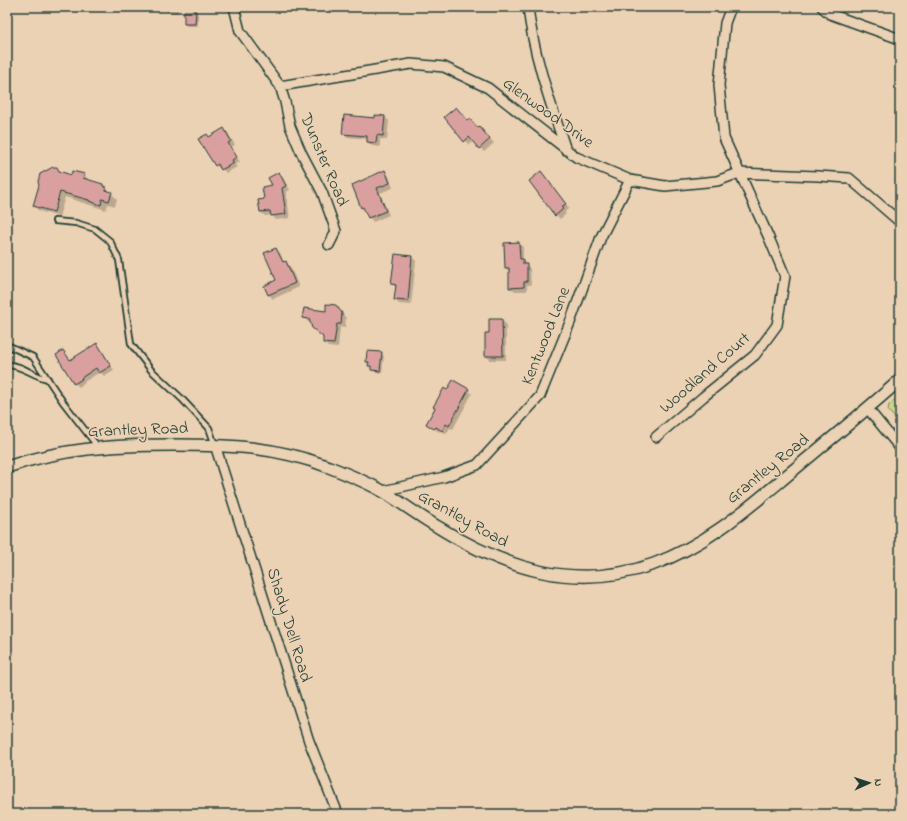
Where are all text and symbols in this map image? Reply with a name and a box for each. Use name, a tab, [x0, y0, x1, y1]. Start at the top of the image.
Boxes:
street label: Glenwood Drive	[497, 71, 599, 155]
street label: Dunster Road	[293, 109, 355, 211]
street label: Kentwood Lane	[515, 283, 577, 389]
street label: Woodland Court	[654, 326, 756, 420]
street label: Grantley Road	[87, 416, 189, 445]
street label: Grantley Road	[721, 427, 816, 511]
street label: Grantley Road	[413, 484, 513, 555]
street label: Shady Dell Road	[259, 565, 318, 686]
north arrow	[849, 763, 889, 803]
text: N	[870, 778, 886, 787]

